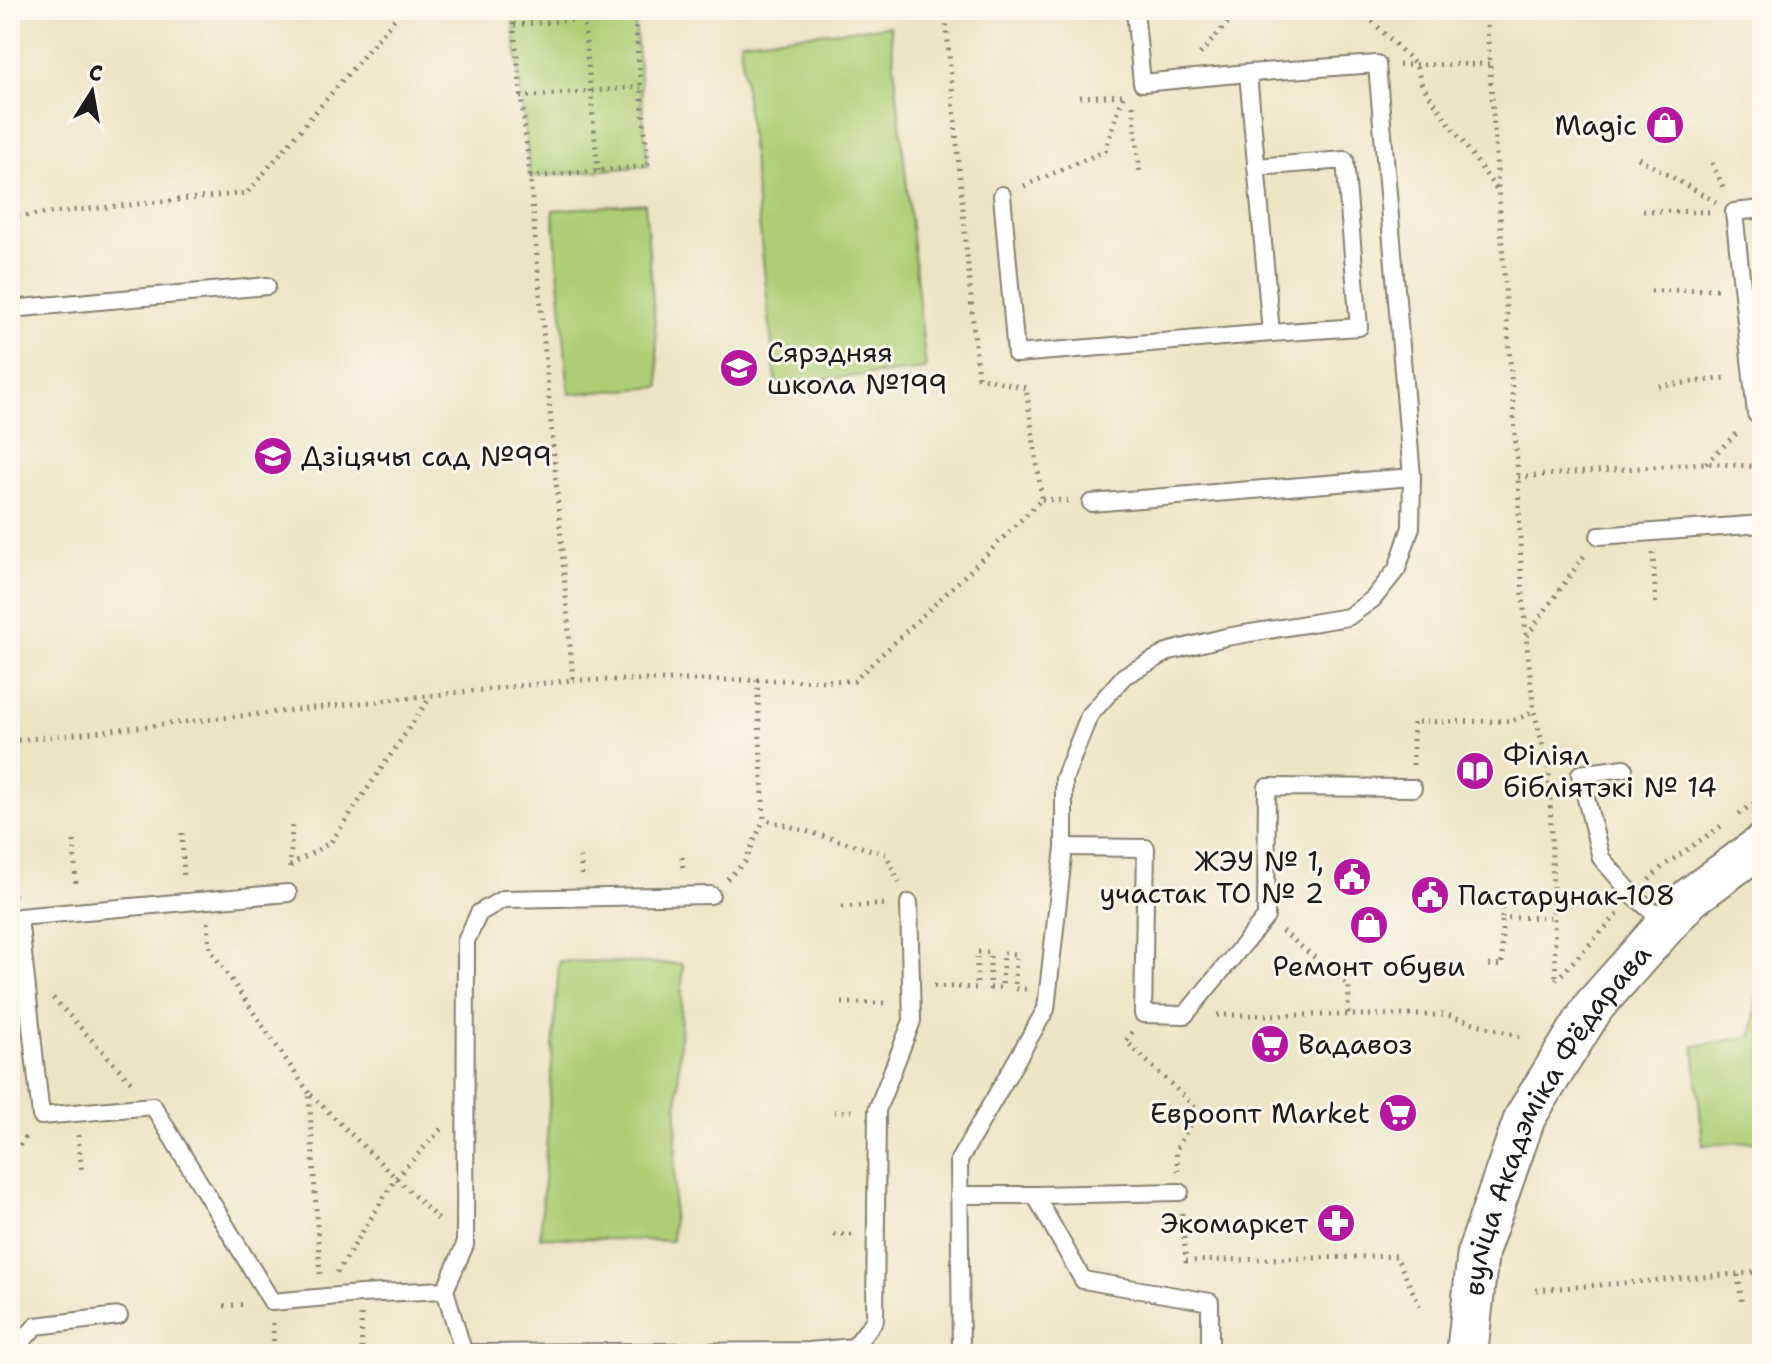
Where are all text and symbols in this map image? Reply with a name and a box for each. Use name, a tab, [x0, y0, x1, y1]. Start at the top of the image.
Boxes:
north arrow	[52, 52, 132, 132]
text: С	[86, 57, 105, 88]
shop icon: Magic	[1644, 104, 1686, 146]
place label: Magic	[1555, 106, 1637, 144]
place label: Сярэдняя школа №199	[767, 333, 948, 403]
school or university icon: Сярэдняя школа №199	[718, 347, 760, 389]
school or university icon: Дзіцячы сад №99	[252, 435, 294, 477]
place label: Дзіцячы сад №99	[301, 437, 552, 475]
place label: Філіял бібліятэкі № 14	[1503, 736, 1717, 806]
library icon: Філіял бібліятэкі № 14	[1454, 750, 1496, 792]
place label: ЖЭУ № 1, участак ТО № 2	[1100, 842, 1324, 912]
public building icon: ЖЭУ № 1, участак ТО № 2	[1331, 856, 1373, 898]
public building icon: Пастарунак-108	[1409, 874, 1451, 916]
place label: Пастарунак-108	[1458, 876, 1675, 914]
shop icon: Ремонт обуви	[1348, 904, 1390, 946]
street label: вуліца Акадэміка Фёдарава	[1454, 936, 1659, 1298]
place label: Ремонт обуви	[1273, 947, 1465, 985]
supermarket icon: Вадавоз	[1249, 1023, 1291, 1065]
place label: Вадавоз	[1298, 1025, 1413, 1063]
supermarket icon: Евроопт Market	[1377, 1092, 1419, 1134]
place label: Евроопт Market	[1150, 1094, 1370, 1132]
pharmacy icon: Экомаркет	[1315, 1202, 1357, 1244]
place label: Экомаркет	[1160, 1204, 1309, 1242]

